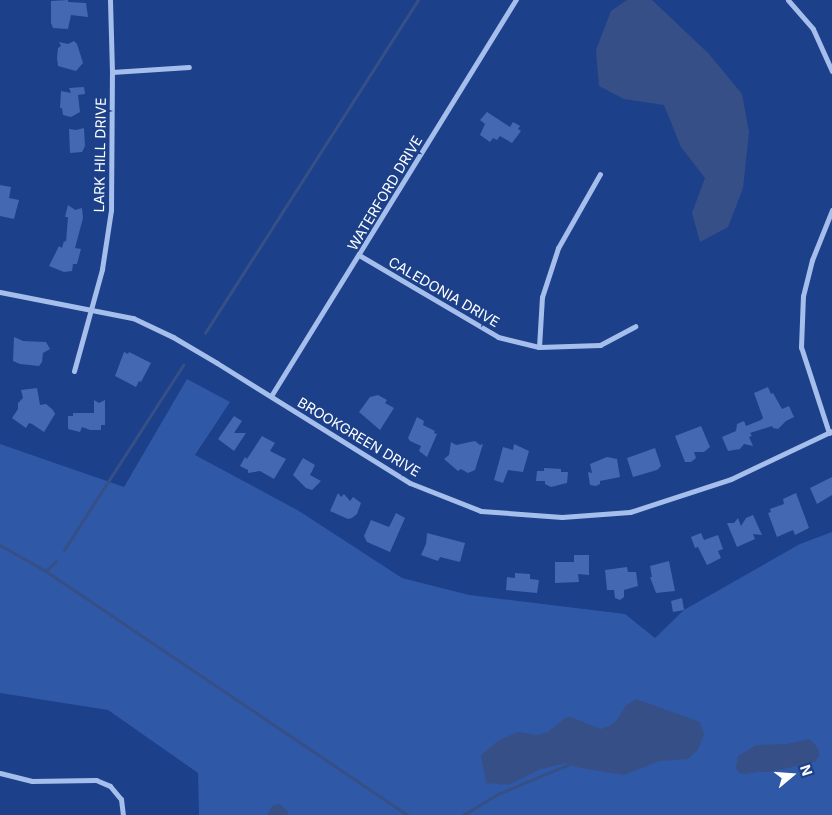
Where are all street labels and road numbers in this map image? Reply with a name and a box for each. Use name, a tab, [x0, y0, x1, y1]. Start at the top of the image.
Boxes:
street label: LARK HILL DRIVE	[91, 97, 109, 213]
street label: WATERFORD DRIVE	[344, 133, 426, 253]
street label: CALEDONIA DRIVE	[385, 253, 503, 331]
street label: BROOKGREEN DRIVE	[295, 394, 423, 480]

